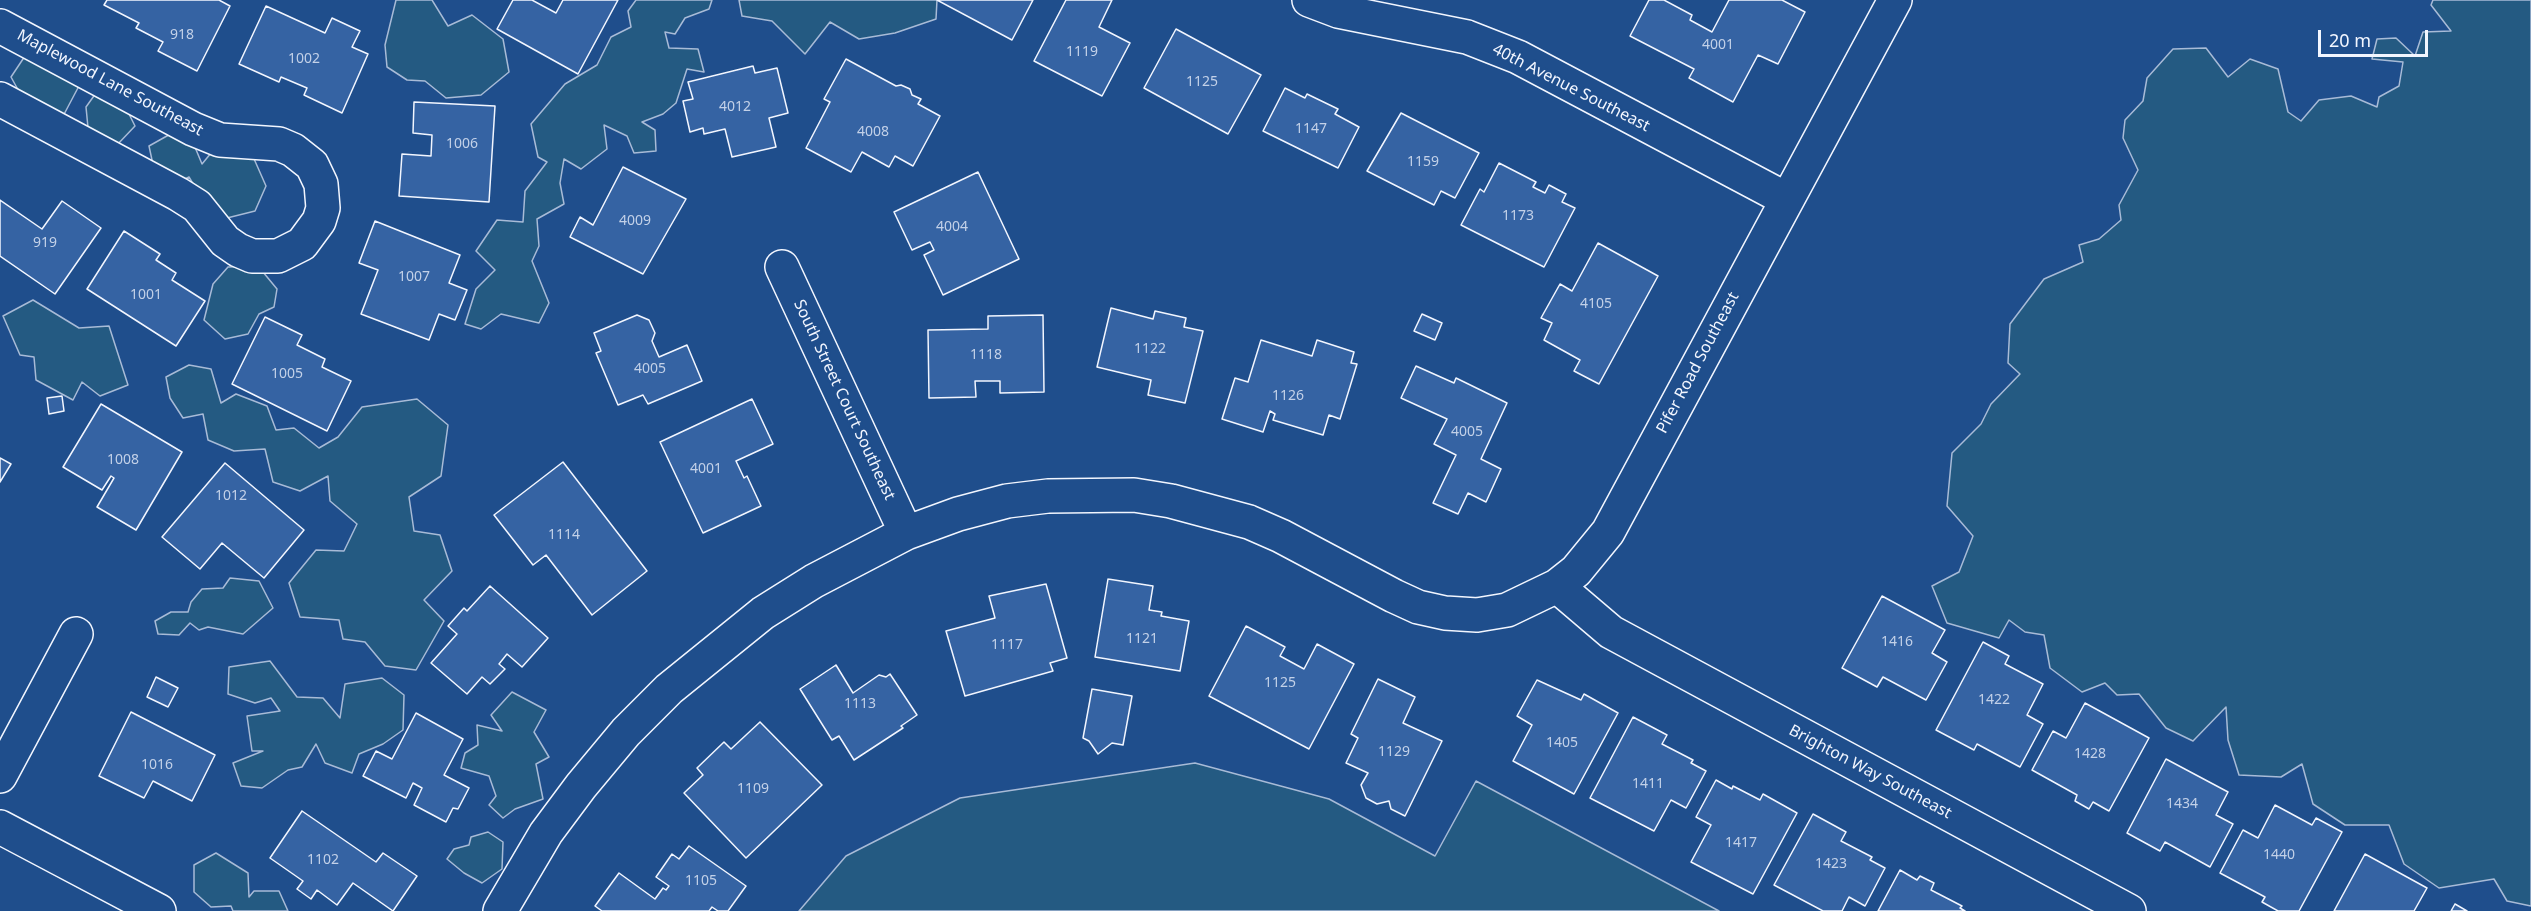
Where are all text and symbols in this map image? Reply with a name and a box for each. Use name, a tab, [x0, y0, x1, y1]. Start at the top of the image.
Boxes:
scale bar	[2321, 18, 2430, 56]
street label: Maplewood Lane Southeast	[14, 26, 206, 140]
house number: 918	[170, 27, 194, 43]
text: 20 m	[2329, 28, 2371, 52]
house number: 4001	[1702, 37, 1734, 53]
street label: 40th Avenue Southeast	[1489, 40, 1653, 136]
house number: 1119	[1066, 44, 1098, 60]
house number: 1002	[288, 51, 320, 67]
house number: 1125	[1186, 74, 1218, 90]
house number: 4012	[719, 99, 751, 115]
house number: 1147	[1295, 121, 1327, 137]
house number: 4008	[857, 124, 889, 140]
house number: 1006	[446, 136, 478, 152]
house number: 1159	[1407, 154, 1439, 170]
house number: 1173	[1502, 208, 1534, 224]
house number: 4009	[619, 213, 651, 229]
house number: 4004	[936, 219, 968, 235]
house number: 919	[33, 235, 57, 251]
house number: 1007	[398, 269, 430, 285]
house number: 1001	[130, 287, 162, 303]
street label: Pifer Road Southeast	[1653, 289, 1743, 437]
house number: 4105	[1580, 296, 1612, 312]
street label: South Street Court Southeast	[789, 297, 899, 503]
house number: 1122	[1134, 341, 1166, 357]
house number: 1118	[970, 347, 1002, 363]
house number: 4005	[634, 361, 666, 377]
house number: 1005	[271, 366, 303, 382]
house number: 1126	[1272, 388, 1304, 404]
house number: 4005	[1451, 424, 1483, 440]
house number: 1008	[107, 452, 139, 468]
house number: 4001	[690, 461, 722, 477]
house number: 1012	[215, 488, 247, 504]
house number: 1114	[548, 527, 580, 543]
house number: 1121	[1126, 631, 1158, 647]
house number: 1416	[1881, 634, 1913, 650]
house number: 1117	[991, 637, 1023, 653]
house number: 1125	[1264, 675, 1296, 691]
house number: 1422	[1978, 692, 2010, 708]
house number: 1113	[844, 696, 876, 712]
street label: Brighton Way Southeast	[1785, 721, 1955, 823]
house number: 1405	[1546, 735, 1578, 751]
house number: 1129	[1378, 744, 1410, 760]
house number: 1428	[2074, 746, 2106, 762]
house number: 1016	[141, 757, 173, 773]
house number: 1411	[1632, 776, 1664, 792]
house number: 1109	[737, 781, 769, 797]
house number: 1434	[2166, 796, 2198, 812]
house number: 1417	[1725, 835, 1757, 851]
house number: 1440	[2263, 847, 2295, 863]
house number: 1102	[307, 852, 339, 868]
house number: 1423	[1815, 856, 1847, 872]
house number: 1105	[685, 873, 717, 889]

